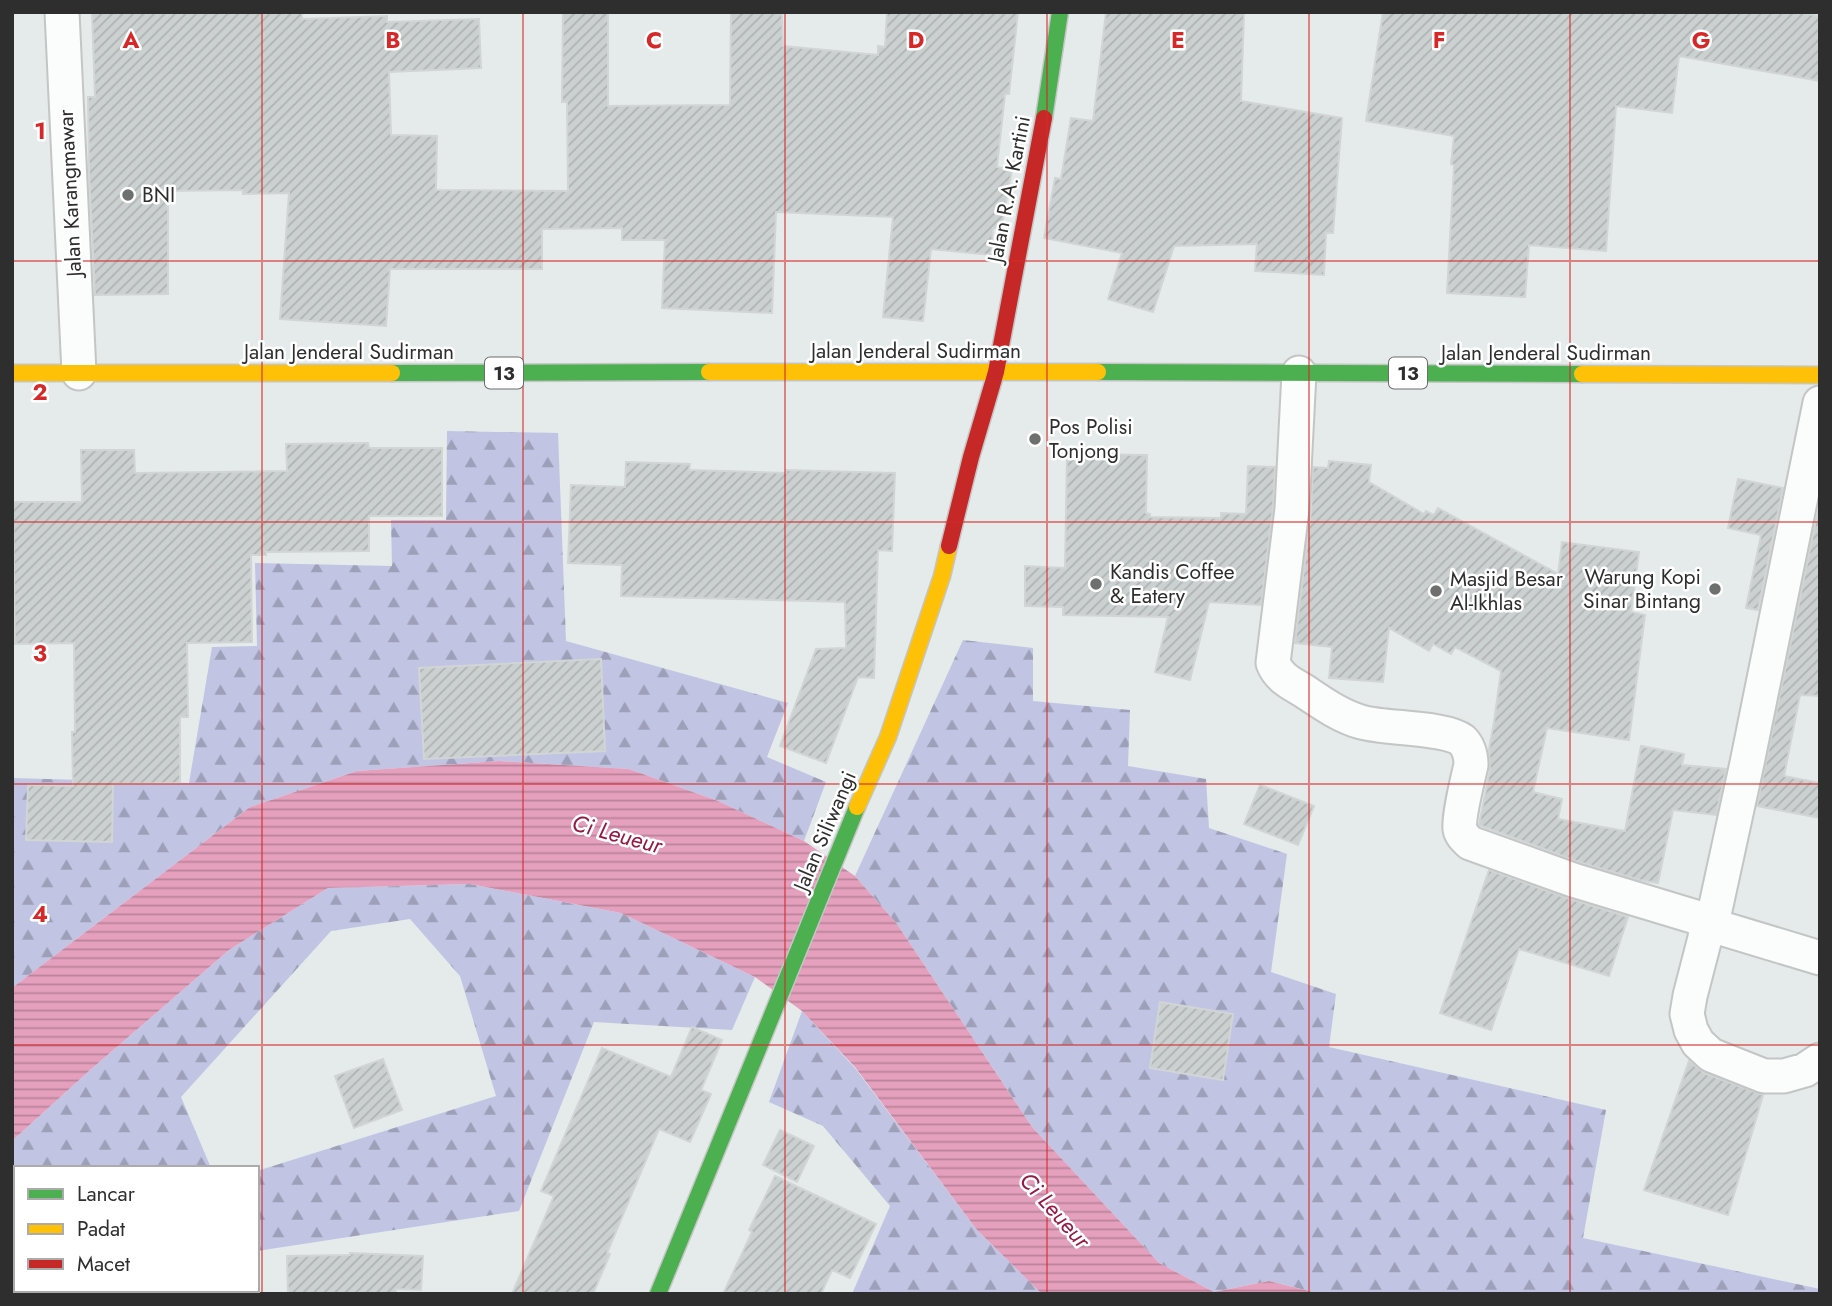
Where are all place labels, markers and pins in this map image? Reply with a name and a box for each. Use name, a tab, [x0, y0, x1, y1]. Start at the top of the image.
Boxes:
place label: BNI	[142, 180, 175, 210]
marker: BNI	[120, 187, 136, 203]
place label: Pos Polisi Tonjong	[1049, 412, 1133, 466]
marker: Pos Polisi Tonjong	[1027, 431, 1043, 447]
place label: Kandis Coffee & Eatery	[1110, 557, 1235, 611]
place label: Warung Kopi Sinar Bintang	[1583, 562, 1701, 616]
place label: Masjid Besar Al-Ikhlas	[1450, 564, 1564, 618]
marker: Kandis Coffee & Eatery	[1088, 576, 1104, 592]
marker: Warung Kopi Sinar Bintang	[1707, 581, 1723, 597]
marker: Masjid Besar Al-Ikhlas	[1428, 583, 1444, 599]

